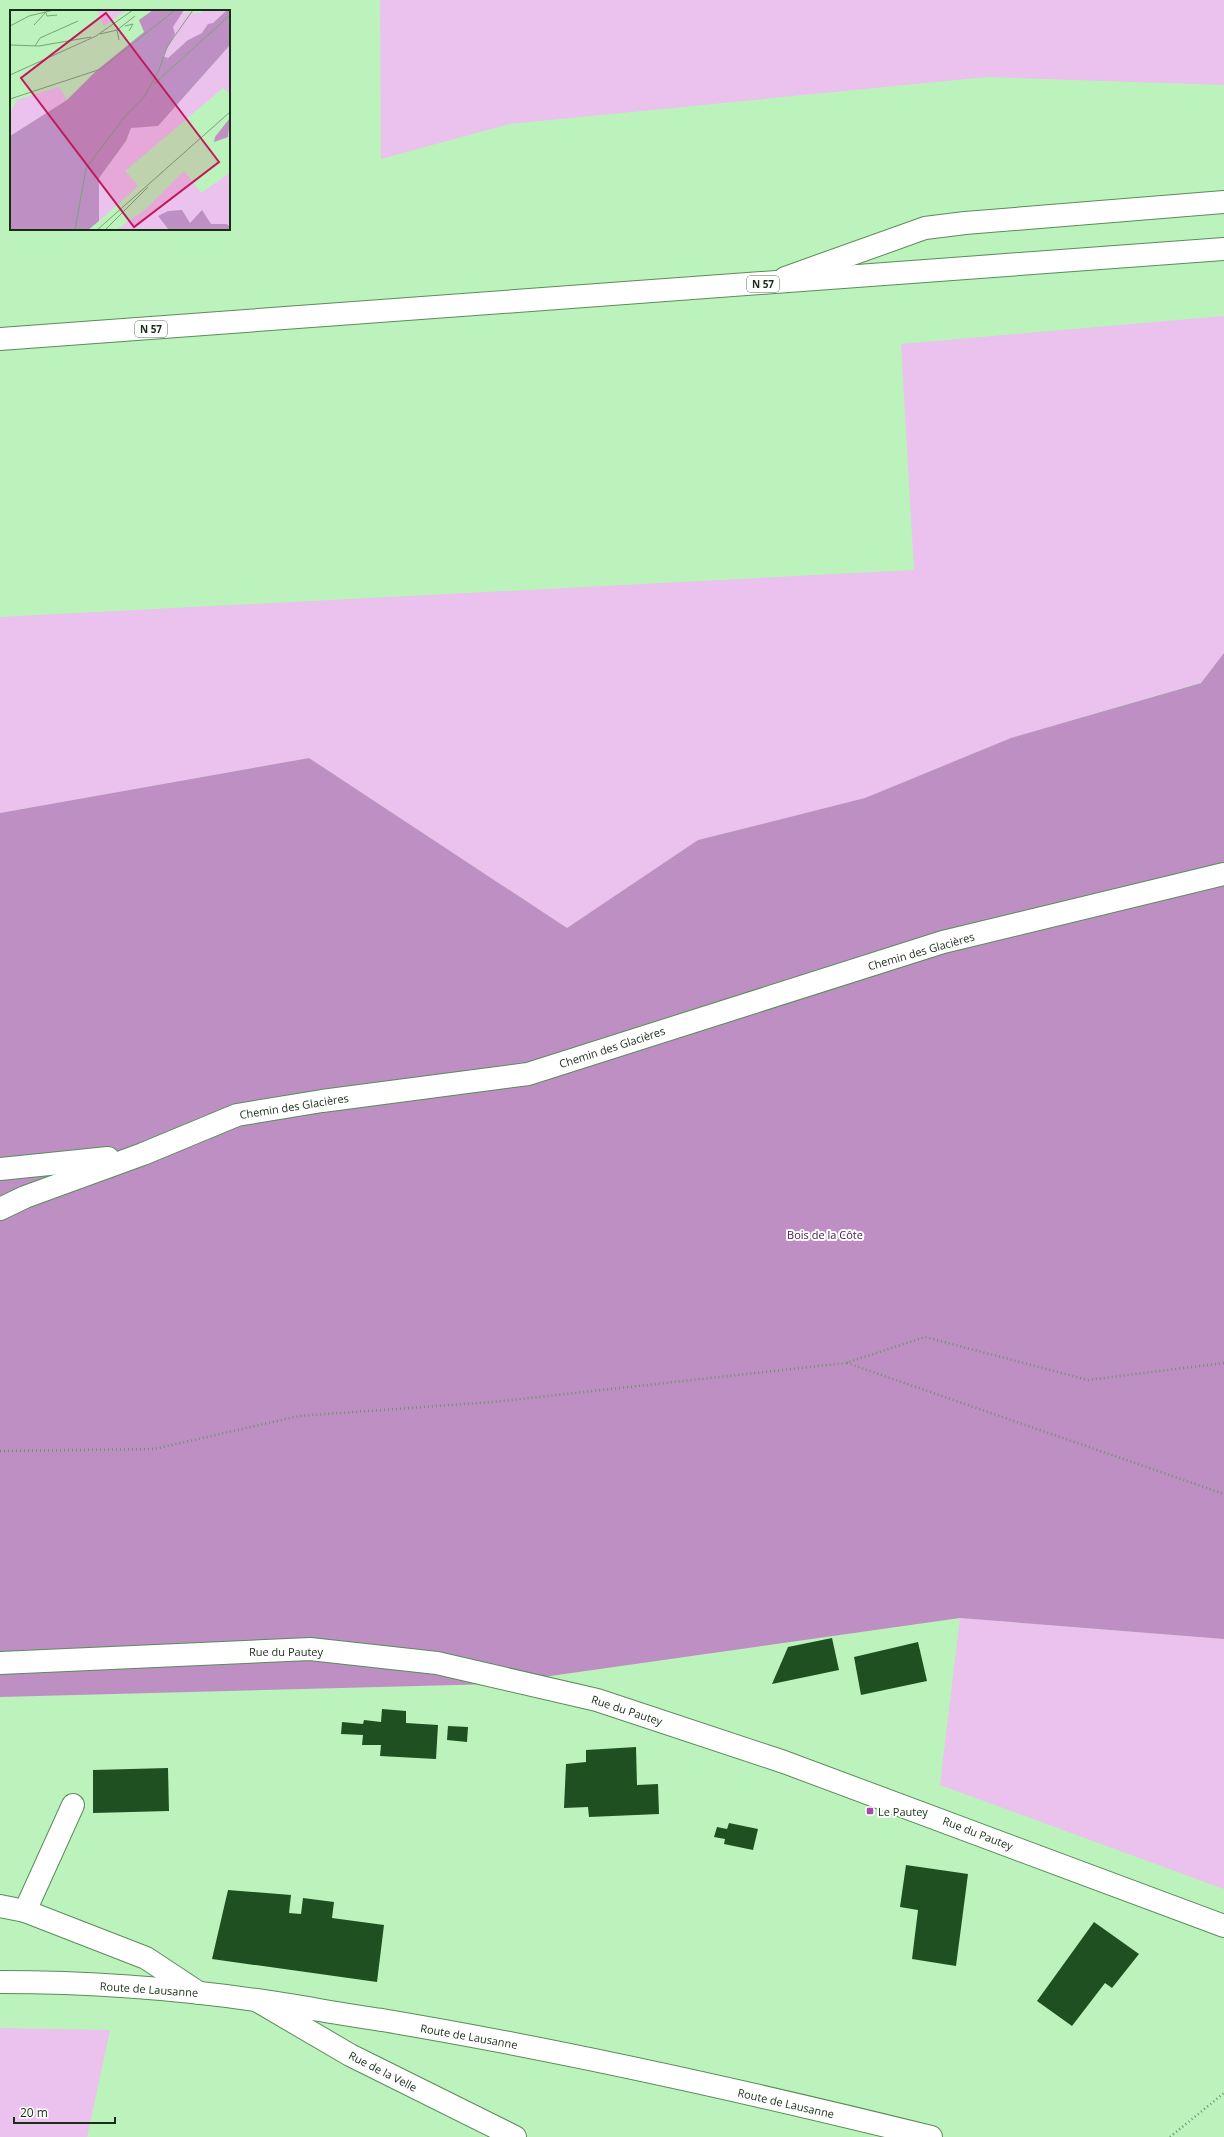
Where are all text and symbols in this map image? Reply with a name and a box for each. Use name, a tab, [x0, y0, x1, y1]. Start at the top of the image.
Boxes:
inset map	[10, 10, 230, 230]
road number: N 57	[747, 276, 779, 292]
road number: N 57	[135, 321, 167, 337]
street label: Chemin des Glacières	[866, 929, 976, 973]
street label: Chemin des Glacières	[557, 1023, 667, 1071]
street label: Chemin des Glacières	[238, 1090, 350, 1122]
park label: Bois de la Côte	[787, 1227, 863, 1242]
street label: Rue du Pautey	[249, 1644, 323, 1659]
street label: Rue du Pautey	[589, 1691, 665, 1729]
place label: Le Pautey	[878, 1804, 928, 1819]
marker: Le Pautey	[865, 1806, 875, 1816]
street label: Rue du Pautey	[941, 1813, 1016, 1853]
street label: Route de Lausanne	[99, 1978, 199, 2000]
street label: Route de Lausanne	[419, 2020, 519, 2052]
street label: Rue de la Velle	[346, 2047, 420, 2095]
street label: Route de Lausanne	[736, 2085, 836, 2121]
scale bar	[14, 2099, 115, 2125]
text: 20 m	[20, 2104, 48, 2121]

